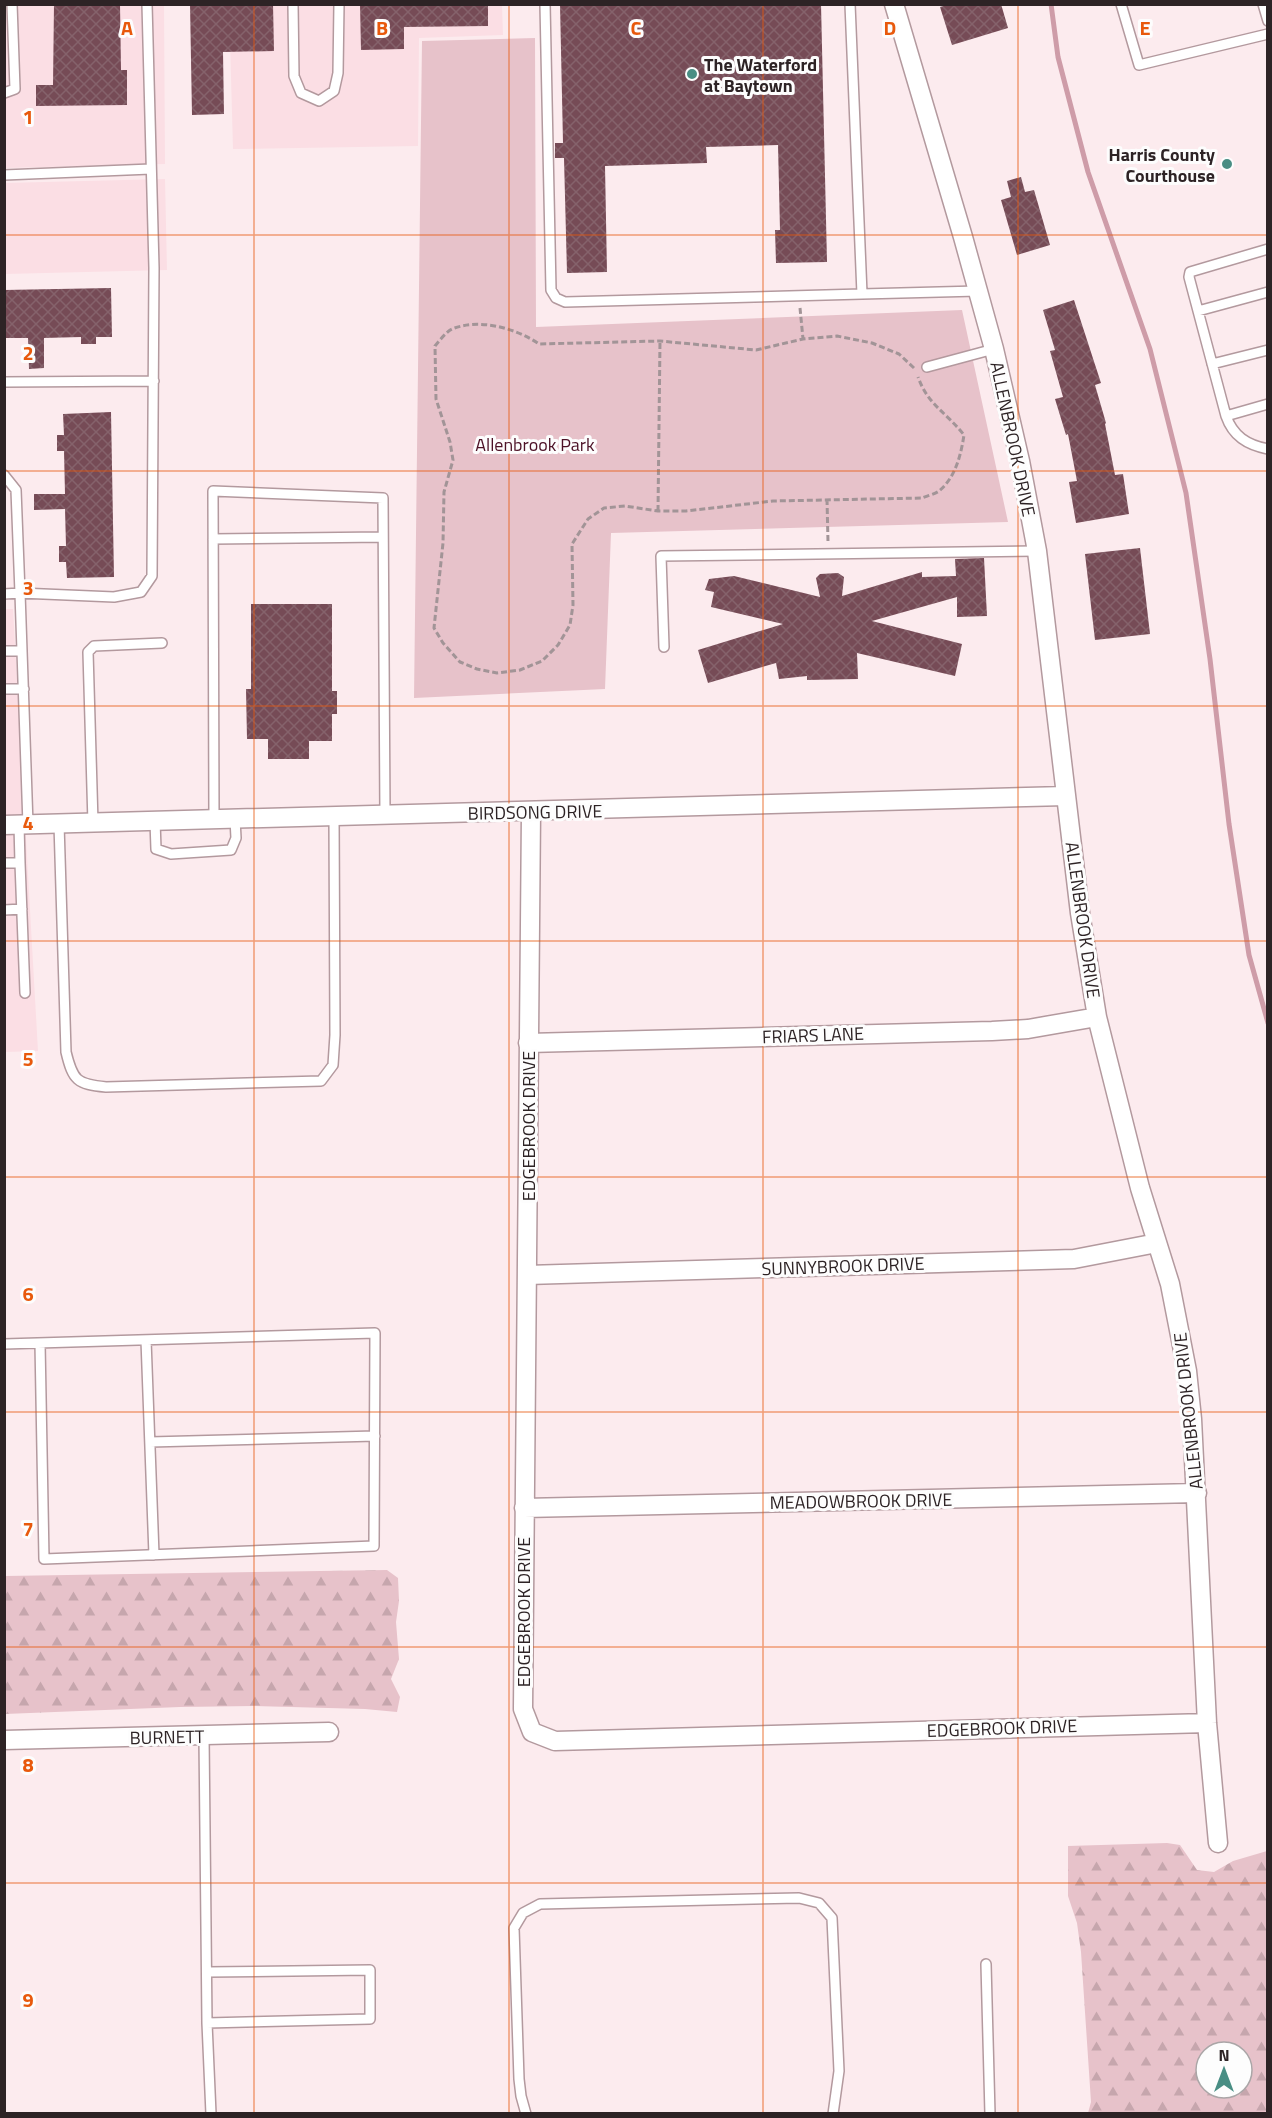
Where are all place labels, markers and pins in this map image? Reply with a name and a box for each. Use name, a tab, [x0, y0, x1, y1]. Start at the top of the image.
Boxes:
place label: The Waterford at Baytown	[704, 51, 817, 99]
marker: The Waterford at Baytown	[685, 67, 699, 81]
place label: Harris County Courthouse	[1108, 141, 1215, 189]
marker: Harris County Courthouse	[1220, 157, 1234, 171]

